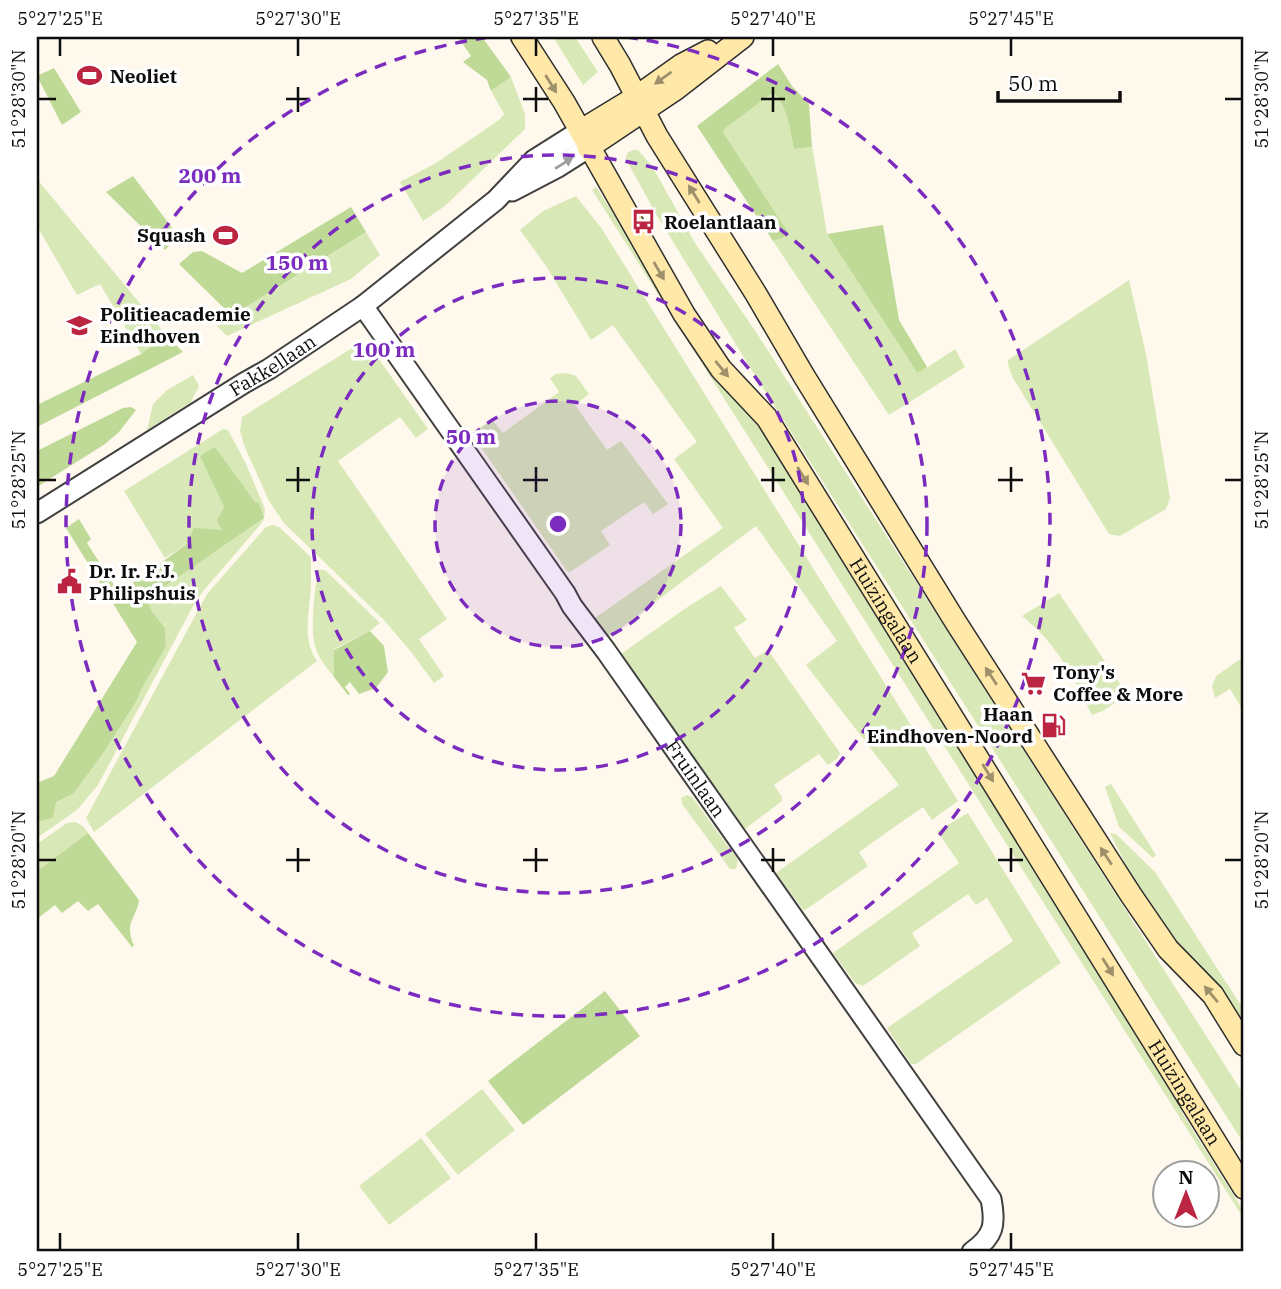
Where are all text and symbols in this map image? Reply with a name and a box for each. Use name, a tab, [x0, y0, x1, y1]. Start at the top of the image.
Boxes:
text: 5°27'25"E	[17, 7, 103, 30]
text: 5°27'30"E	[255, 7, 341, 30]
text: 5°27'35"E	[493, 7, 579, 30]
text: 5°27'40"E	[730, 7, 816, 30]
text: 5°27'45"E	[968, 7, 1054, 30]
text: 51°28'30"N	[7, 50, 30, 149]
text: 51°28'30"N	[1250, 50, 1273, 149]
scale bar	[998, 60, 1120, 104]
sports icon: Neoliet	[76, 62, 104, 90]
place label: Neoliet	[110, 64, 177, 88]
text: 50 m	[1008, 69, 1058, 97]
one-way arrow	[654, 70, 672, 84]
one-way arrow	[545, 74, 558, 93]
one-way arrow	[554, 157, 574, 170]
text: 200 m	[178, 161, 242, 189]
one-way arrow	[687, 185, 700, 204]
bus stop icon: Roelantlaan	[630, 208, 658, 236]
place label: Roelantlaan	[664, 210, 777, 234]
sports icon: Squash	[212, 221, 240, 249]
place label: Squash	[137, 223, 206, 247]
text: 150 m	[265, 248, 329, 276]
one-way arrow	[653, 261, 665, 280]
place label: Politieacademie Eindhoven	[100, 302, 251, 348]
school or university icon: Politieacademie Eindhoven	[66, 311, 94, 339]
street label: Fakkellaan	[225, 329, 320, 401]
text: 100 m	[352, 335, 416, 363]
one-way arrow	[715, 359, 730, 377]
text: 50 m	[446, 422, 496, 450]
text: 51°28'25"N	[7, 431, 30, 530]
text: 51°28'25"N	[1250, 431, 1273, 530]
one-way arrow	[796, 466, 809, 486]
centre of rings	[546, 512, 570, 536]
street label: Huizingalaan	[845, 553, 928, 668]
place label: Dr. Ir. F.J. Philipshuis	[89, 559, 196, 605]
public building icon: Dr. Ir. F.J. Philipshuis	[55, 568, 83, 596]
place label: Tony's Coffee & More	[1053, 660, 1184, 706]
one-way arrow	[984, 667, 997, 686]
supermarket icon: Tony's Coffee & More	[1019, 669, 1047, 697]
place label: Haan Eindhoven-Noord	[867, 702, 1033, 748]
fuel station icon: Haan Eindhoven-Noord	[1039, 711, 1067, 739]
street label: Fruinlaan	[660, 735, 731, 822]
one-way arrow	[981, 764, 994, 783]
text: 51°28'20"N	[7, 811, 30, 910]
text: 51°28'20"N	[1250, 811, 1273, 910]
one-way arrow	[1100, 846, 1113, 865]
one-way arrow	[1101, 957, 1114, 976]
one-way arrow	[1203, 985, 1218, 1003]
street label: Huizingalaan	[1143, 1035, 1227, 1150]
north arrow	[1152, 1160, 1222, 1230]
text: N	[1178, 1165, 1194, 1189]
text: 5°27'25"E	[17, 1258, 103, 1281]
text: 5°27'30"E	[255, 1258, 341, 1281]
text: 5°27'35"E	[493, 1258, 579, 1281]
text: 5°27'40"E	[730, 1258, 816, 1281]
text: 5°27'45"E	[968, 1258, 1054, 1281]

